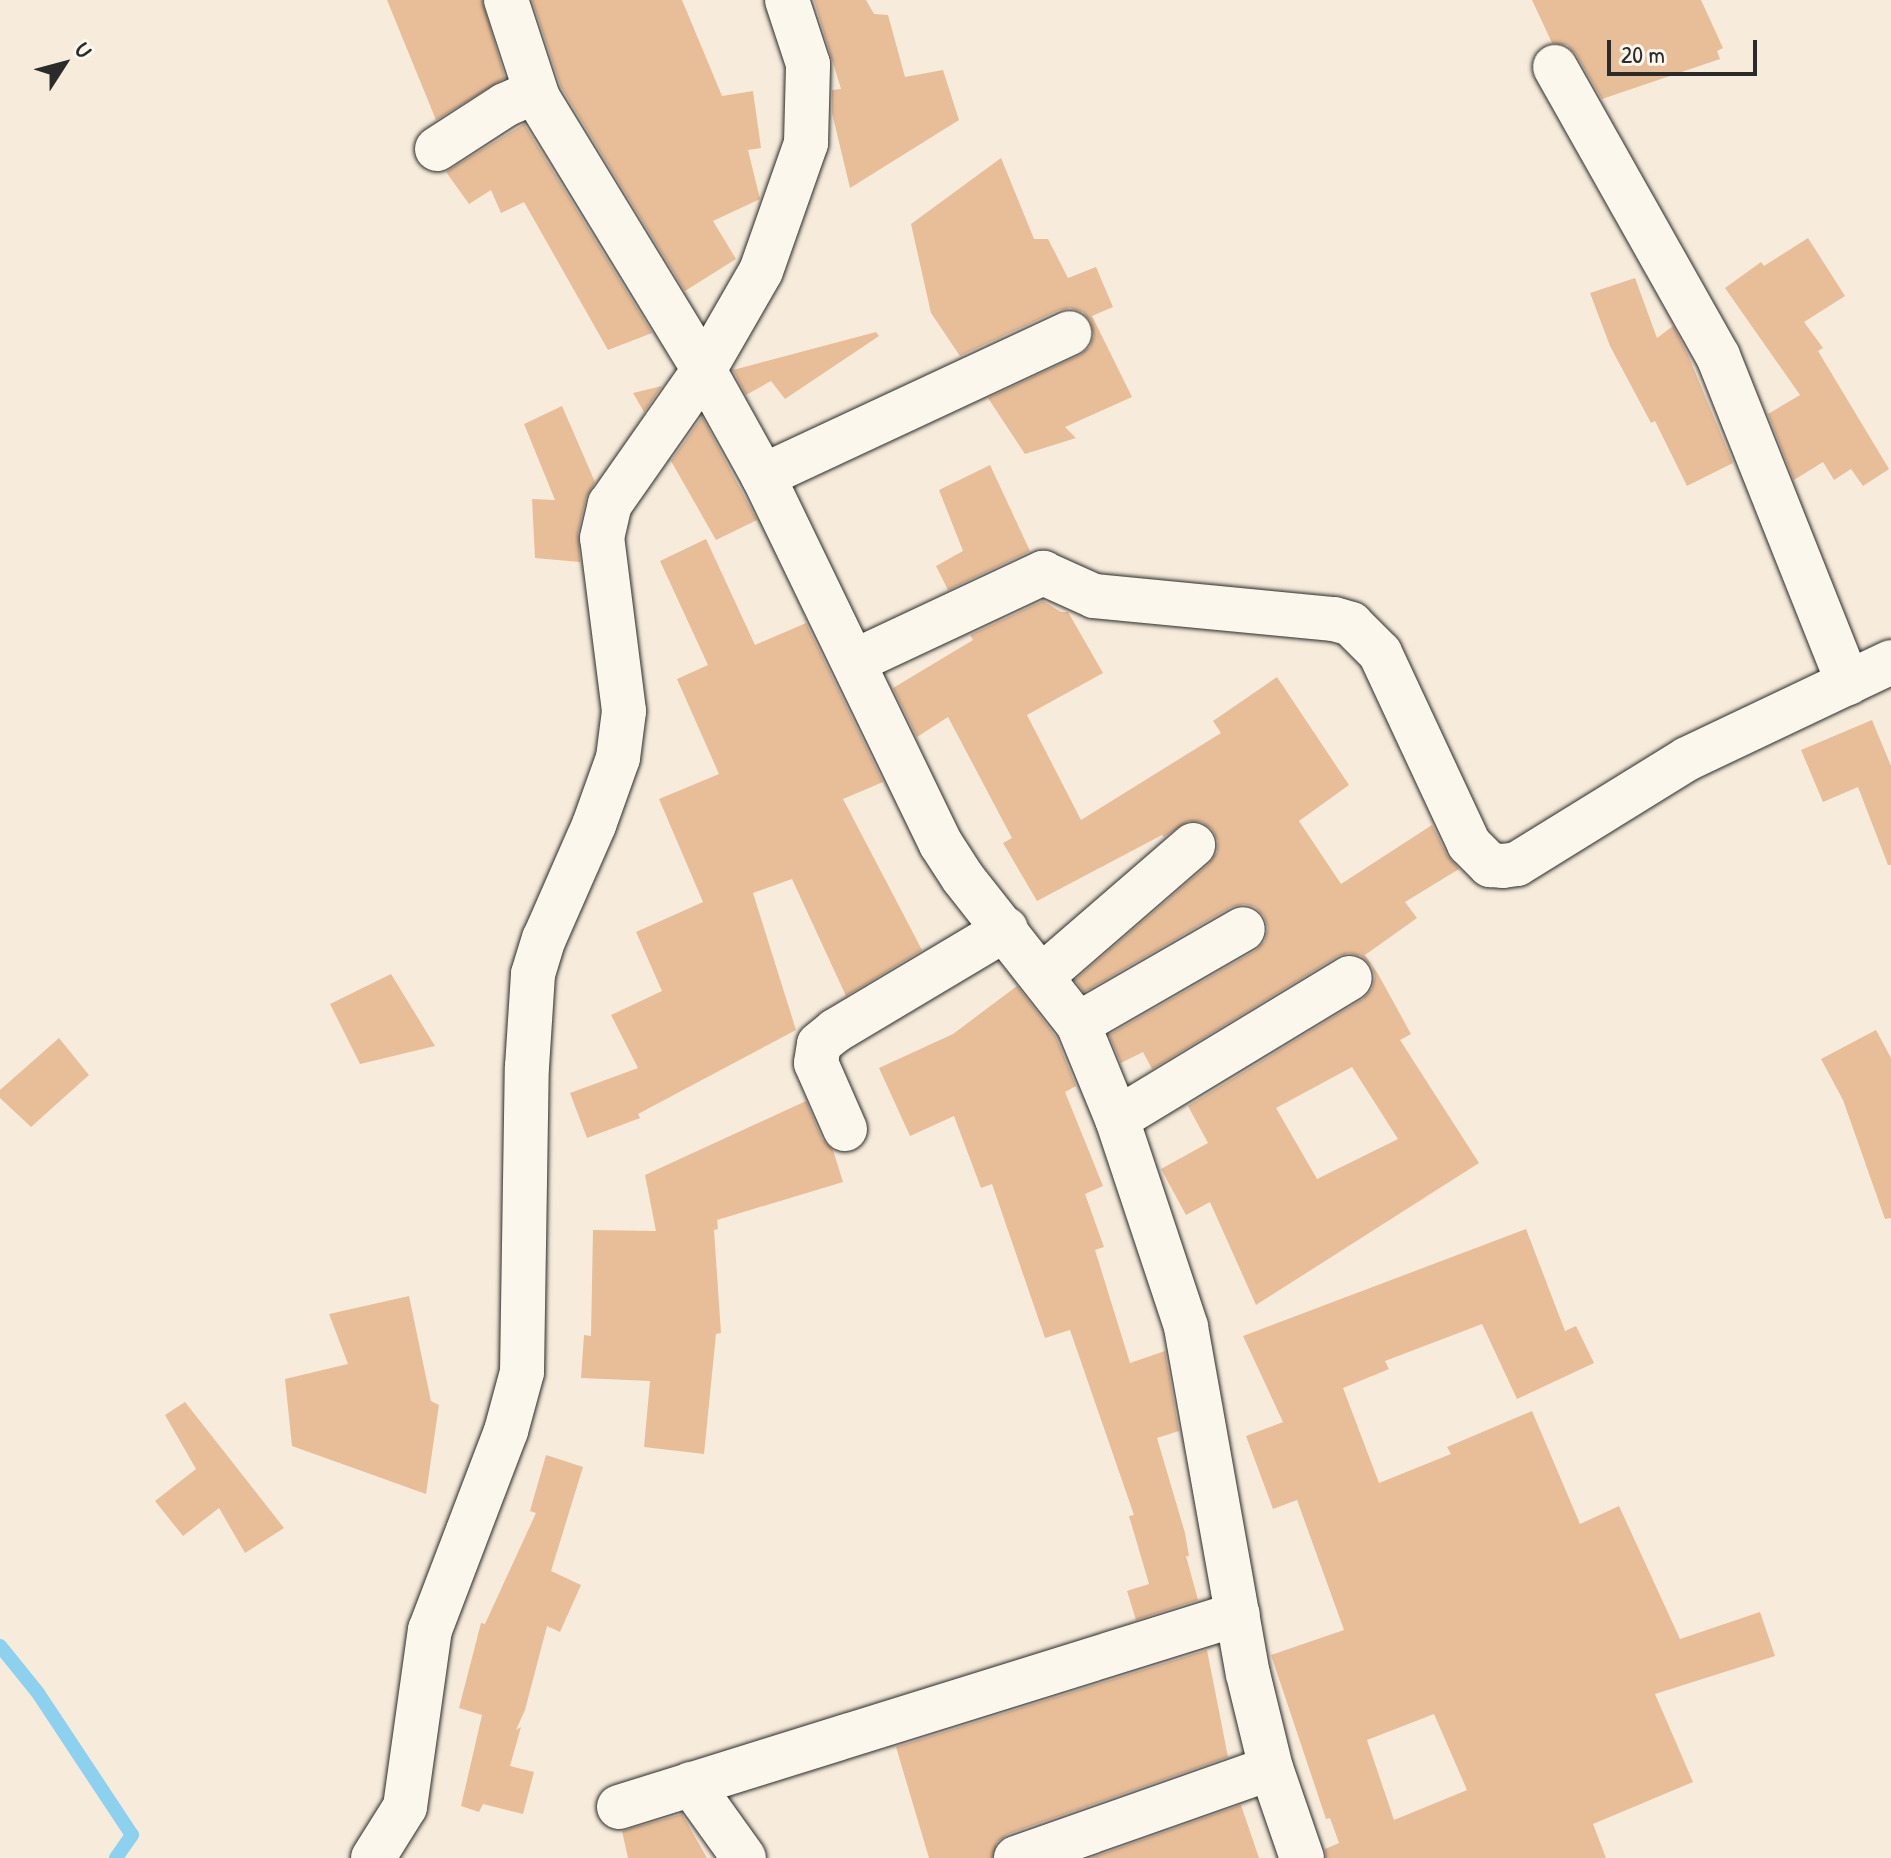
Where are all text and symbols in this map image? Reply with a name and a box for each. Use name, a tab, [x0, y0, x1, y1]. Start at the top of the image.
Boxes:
north arrow	[24, 24, 104, 104]
scale bar	[1611, 24, 1761, 74]
text: U	[68, 36, 99, 64]
text: 20 m	[1621, 38, 1665, 70]

